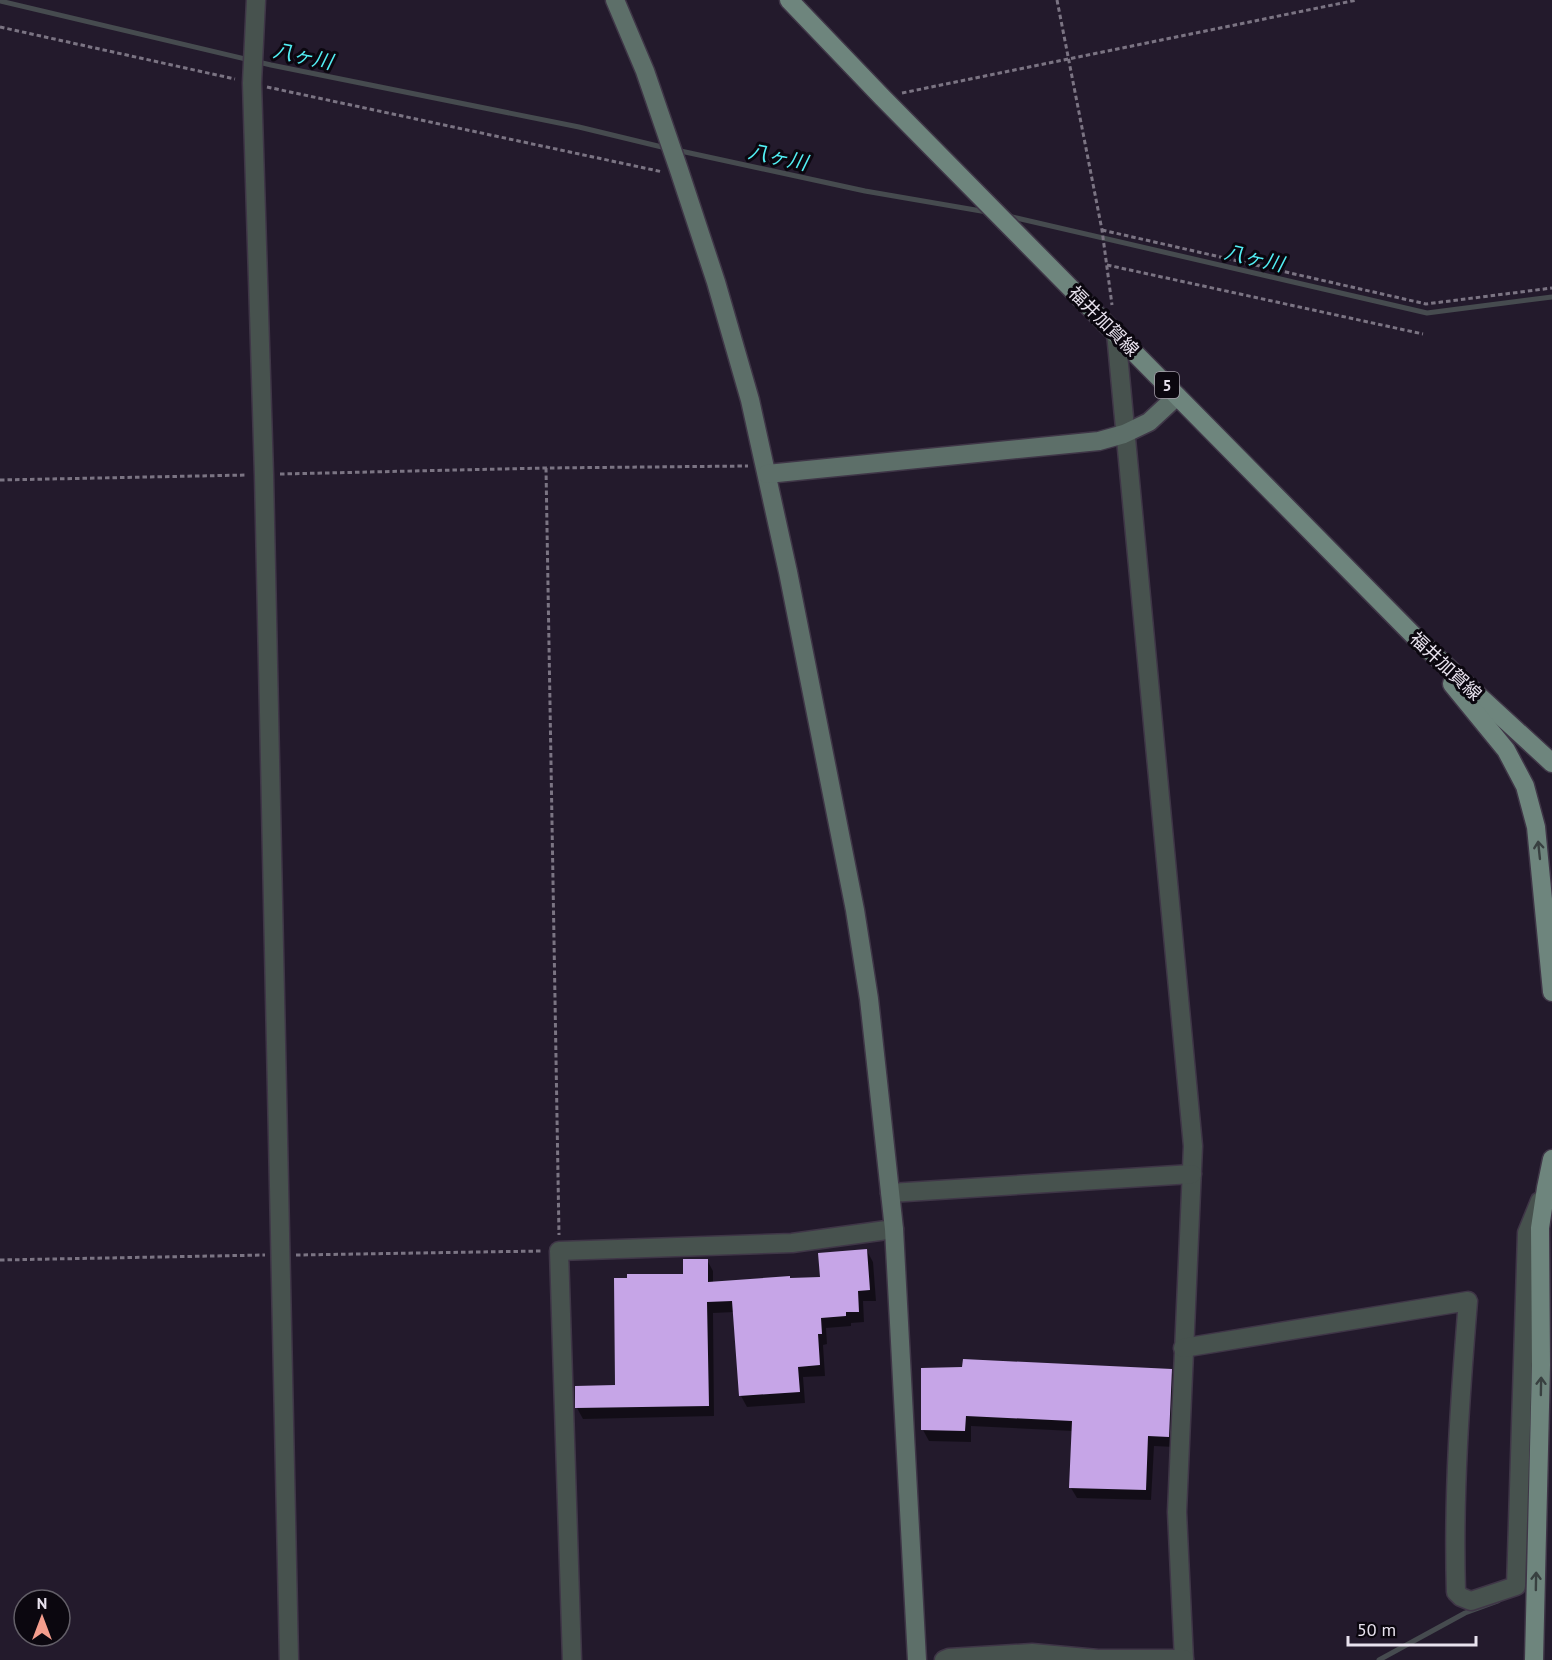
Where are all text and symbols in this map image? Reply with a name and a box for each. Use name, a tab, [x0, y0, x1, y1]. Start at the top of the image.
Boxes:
water label: 八ヶ川	[271, 37, 337, 75]
water label: 八ヶ川	[746, 138, 812, 176]
water label: 八ヶ川	[1222, 239, 1288, 278]
street label: 福井加賀線	[1064, 281, 1144, 361]
road number: 5	[1155, 372, 1179, 398]
street label: 福井加賀線	[1405, 627, 1487, 705]
one-way arrow	[1533, 840, 1544, 860]
one-way arrow	[1535, 1376, 1546, 1396]
one-way arrow	[1530, 1571, 1542, 1591]
north arrow	[12, 1588, 72, 1648]
text: N	[37, 1593, 47, 1613]
scale bar	[1348, 1609, 1476, 1647]
text: 50 m	[1357, 1618, 1396, 1641]

